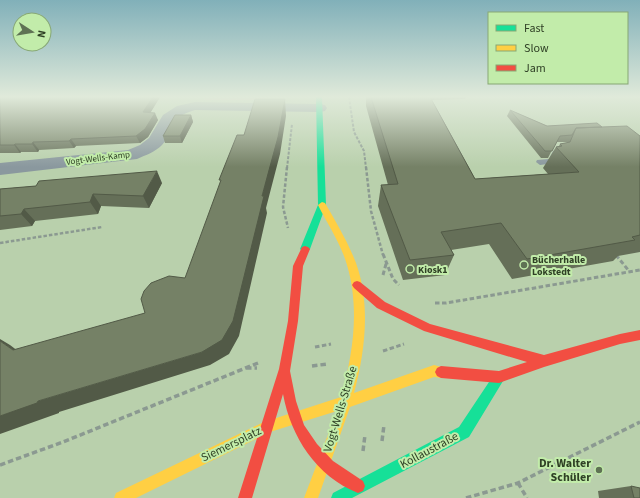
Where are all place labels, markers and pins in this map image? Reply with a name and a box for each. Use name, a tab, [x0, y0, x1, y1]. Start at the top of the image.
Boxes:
place label: Bücherhalle Lokstedt	[532, 253, 585, 279]
marker: Bücherhalle Lokstedt	[519, 260, 529, 270]
place label: Kiosk1	[418, 263, 448, 277]
marker: Kiosk1	[405, 264, 415, 274]
place label: Dr. Walter Schüler	[539, 455, 591, 486]
marker: Dr. Walter Schüler	[594, 465, 604, 475]

